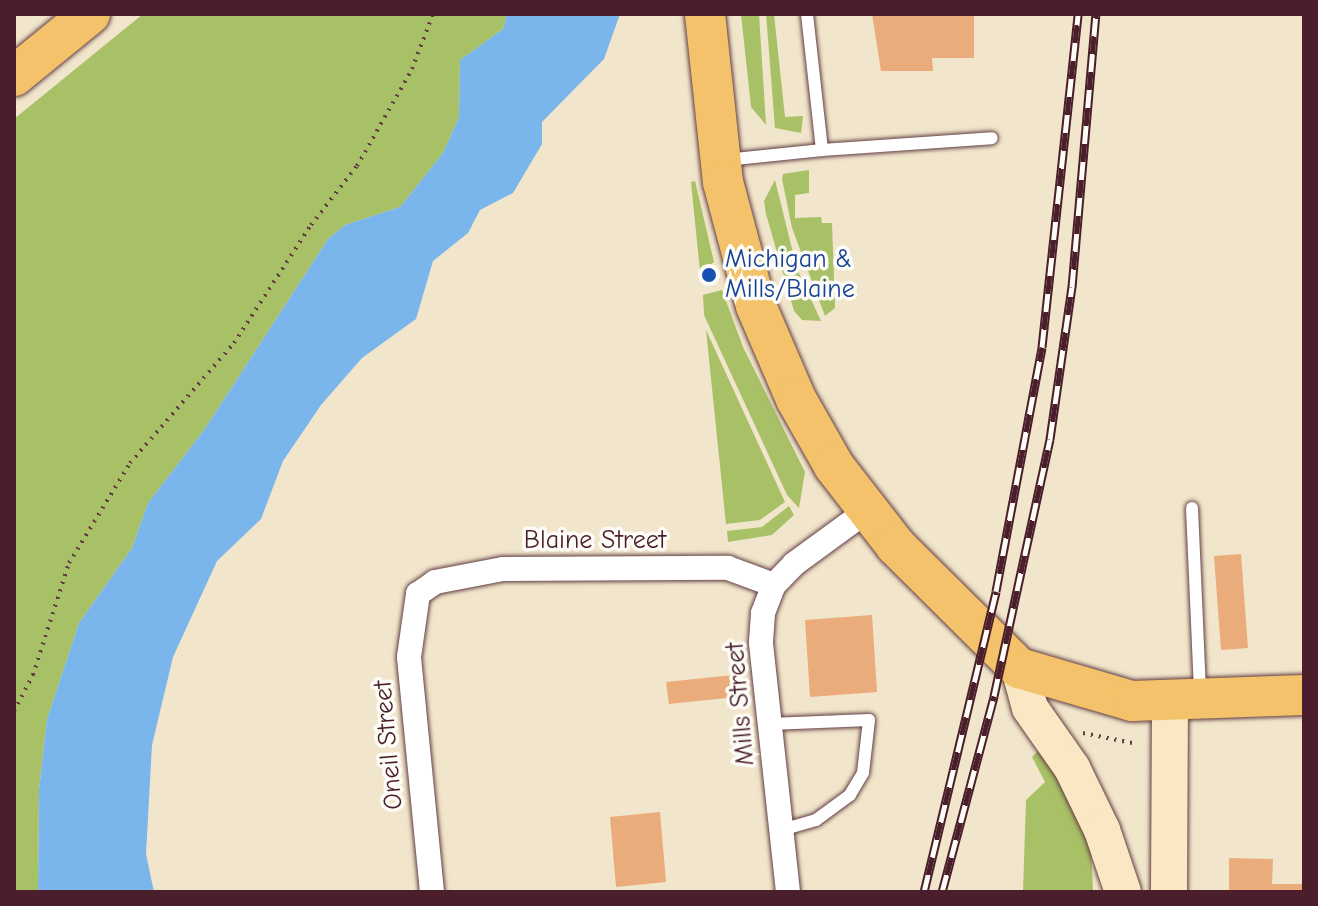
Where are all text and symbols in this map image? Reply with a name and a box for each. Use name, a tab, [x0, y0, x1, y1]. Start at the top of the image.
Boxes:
place label: Michigan & Mills/Blaine	[725, 244, 855, 306]
marker: Michigan & Mills/Blaine	[700, 266, 718, 284]
street label: Blaine Street	[524, 525, 666, 557]
street label: Mills Street	[720, 641, 762, 767]
street label: Oneil Street	[368, 679, 410, 811]

